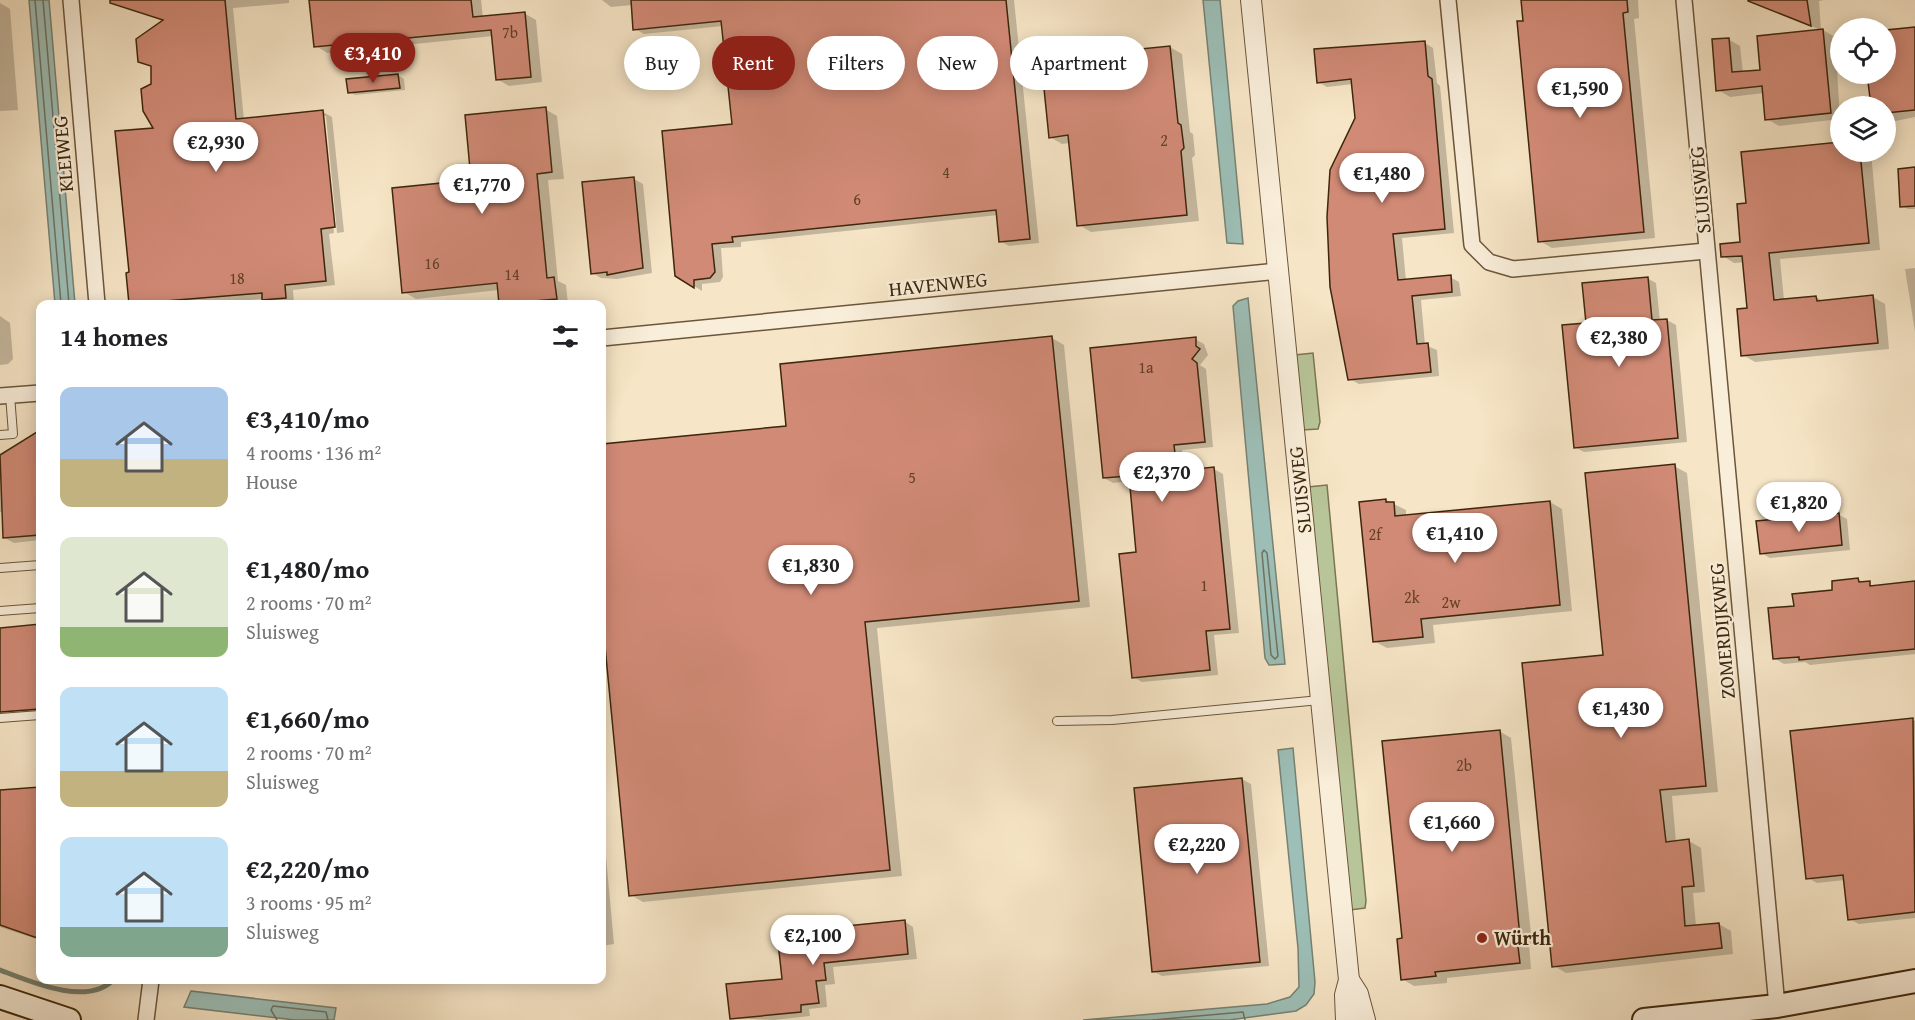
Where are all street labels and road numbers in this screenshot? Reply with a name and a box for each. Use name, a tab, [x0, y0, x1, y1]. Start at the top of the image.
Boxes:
street label: KLEIWEG	[45, 114, 80, 194]
street label: SLUISWEG	[1681, 145, 1718, 235]
street label: HAVENWEG	[887, 264, 989, 303]
street label: SLUISWEG	[1280, 445, 1318, 535]
street label: ZOMERDIJKWEG	[1701, 562, 1742, 700]

